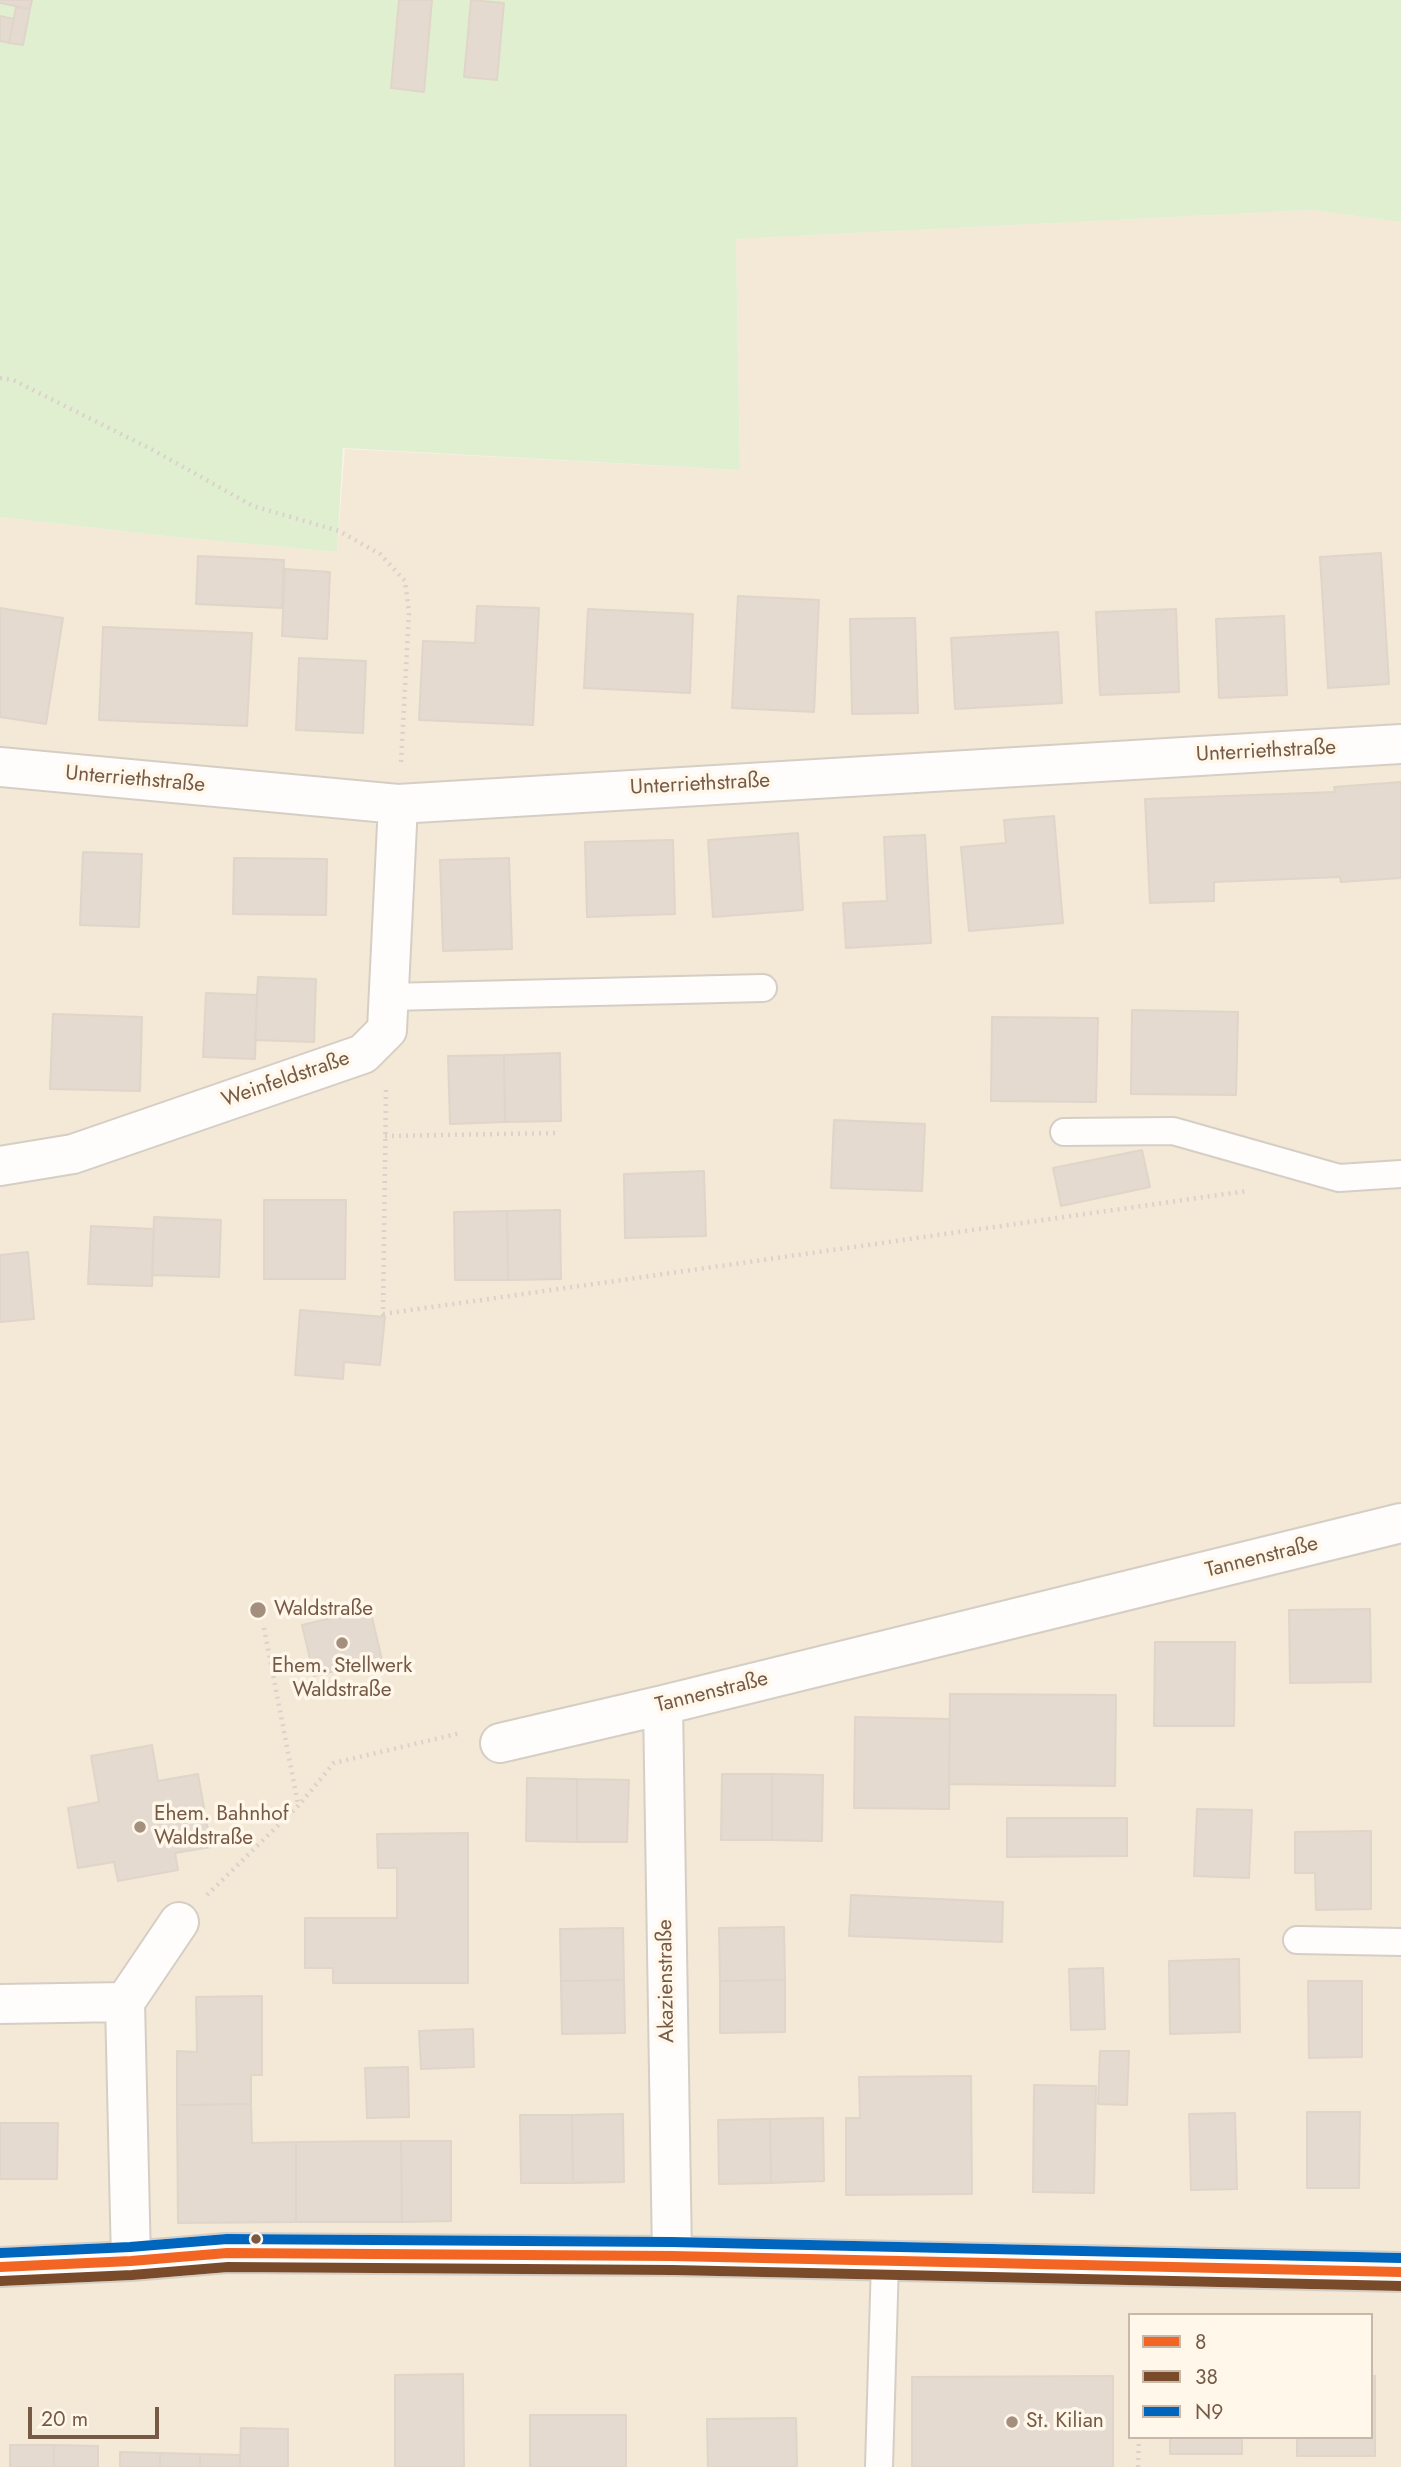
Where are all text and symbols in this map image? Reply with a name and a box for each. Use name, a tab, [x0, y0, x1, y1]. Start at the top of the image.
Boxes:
street label: Unterriethstraße	[1195, 736, 1337, 768]
street label: Unterriethstraße	[64, 761, 206, 799]
street label: Unterriethstraße	[629, 769, 771, 801]
street label: Weinfeldstraße	[219, 1046, 353, 1114]
street label: Tannenstraße	[1203, 1532, 1321, 1584]
place label: Waldstraße	[274, 1597, 373, 1623]
marker: Waldstraße	[248, 1600, 268, 1620]
marker: Ehem. Stellwerk Waldstraße	[334, 1635, 350, 1651]
place label: Ehem. Stellwerk Waldstraße	[272, 1654, 412, 1704]
street label: Tannenstraße	[653, 1667, 771, 1719]
place label: Ehem. Bahnhof Waldstraße	[154, 1802, 289, 1852]
marker: Ehem. Bahnhof Waldstraße	[132, 1819, 148, 1835]
street label: Akazienstraße	[653, 1919, 681, 2043]
unlabelled marker	[249, 2232, 263, 2246]
legend	[1128, 2313, 1373, 2439]
text: 8	[1195, 2327, 1206, 2357]
text: 38	[1195, 2362, 1218, 2392]
scale bar	[32, 2394, 163, 2438]
text: N9	[1195, 2397, 1223, 2427]
text: 20 m	[41, 2404, 88, 2434]
place label: St. Kilian	[1026, 2409, 1104, 2435]
marker: St. Kilian	[1004, 2414, 1020, 2430]

